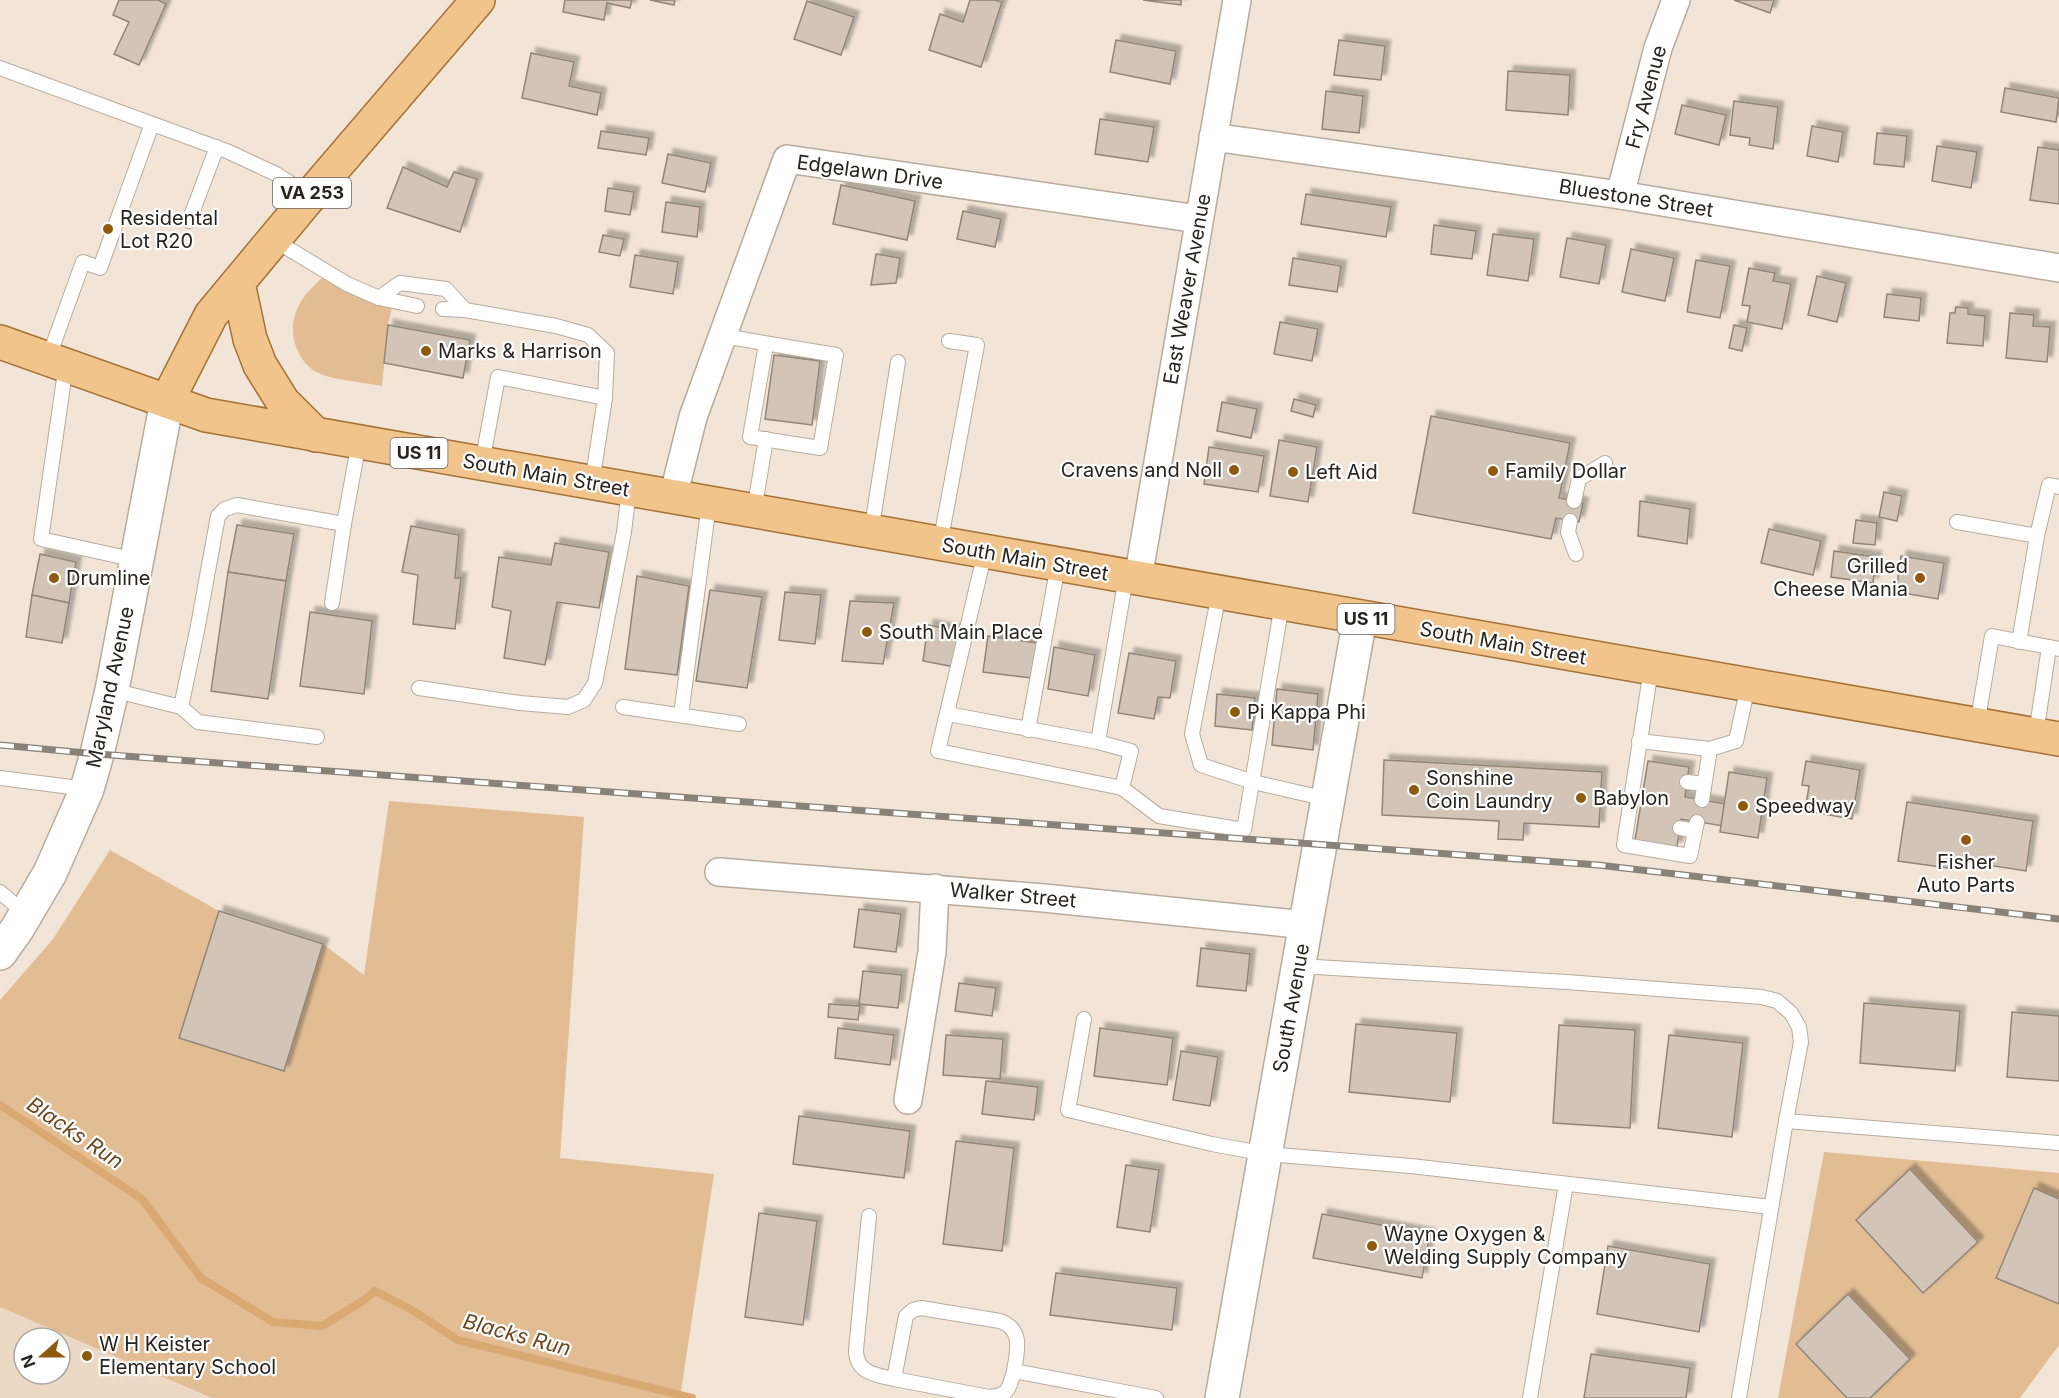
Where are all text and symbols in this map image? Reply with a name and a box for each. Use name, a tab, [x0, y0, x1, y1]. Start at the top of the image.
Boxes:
street label: Fry Avenue	[1621, 43, 1671, 151]
street label: Edgelawn Drive	[795, 150, 945, 194]
street label: Bluestone Street	[1557, 174, 1715, 222]
road number: VA 253	[273, 178, 351, 208]
street label: East Weaver Avenue	[1158, 192, 1216, 386]
place label: Residental Lot R20	[120, 206, 218, 253]
marker: Residental Lot R20	[101, 222, 115, 236]
place label: Marks & Harrison	[438, 339, 602, 363]
marker: Marks & Harrison	[419, 344, 433, 358]
road number: US 11	[390, 438, 448, 468]
street label: South Main Street	[461, 449, 632, 502]
place label: Cravens and Noll	[1061, 458, 1222, 482]
place label: Family Dollar	[1505, 459, 1627, 483]
place label: Left Aid	[1305, 460, 1378, 484]
marker: Cravens and Noll	[1227, 463, 1241, 477]
marker: Family Dollar	[1486, 464, 1500, 478]
marker: Left Aid	[1286, 465, 1300, 479]
street label: South Main Street	[940, 533, 1111, 586]
place label: Grilled Cheese Mania	[1773, 554, 1908, 601]
place label: Drumline	[66, 566, 150, 590]
marker: Drumline	[47, 571, 61, 585]
marker: Grilled Cheese Mania	[1913, 571, 1927, 585]
street label: Maryland Avenue	[81, 604, 139, 770]
road number: US 11	[1338, 604, 1394, 634]
street label: South Main Street	[1418, 617, 1589, 670]
place label: South Main Place	[879, 620, 1043, 644]
marker: South Main Place	[860, 625, 874, 639]
place label: Pi Kappa Phi	[1247, 700, 1366, 724]
marker: Pi Kappa Phi	[1228, 705, 1242, 719]
place label: Sonshine Coin Laundry	[1426, 766, 1552, 813]
marker: Sonshine Coin Laundry	[1407, 783, 1421, 797]
place label: Babylon	[1593, 786, 1669, 810]
marker: Babylon	[1574, 791, 1588, 805]
place label: Speedway	[1755, 794, 1854, 818]
marker: Speedway	[1736, 799, 1750, 813]
marker: Fisher Auto Parts	[1959, 833, 1973, 847]
place label: Fisher Auto Parts	[1917, 850, 2015, 897]
street label: Walker Street	[949, 878, 1078, 913]
street label: South Avenue	[1268, 941, 1314, 1075]
water label: Blacks Run	[22, 1091, 128, 1174]
place label: Wayne Oxygen & Welding Supply Company	[1384, 1222, 1628, 1269]
marker: Wayne Oxygen & Welding Supply Company	[1365, 1239, 1379, 1253]
water label: Blacks Run	[460, 1308, 574, 1361]
north arrow	[12, 1326, 72, 1386]
place label: W H Keister Elementary School	[99, 1332, 276, 1379]
marker: W H Keister Elementary School	[80, 1349, 94, 1363]
text: N	[16, 1352, 40, 1371]

